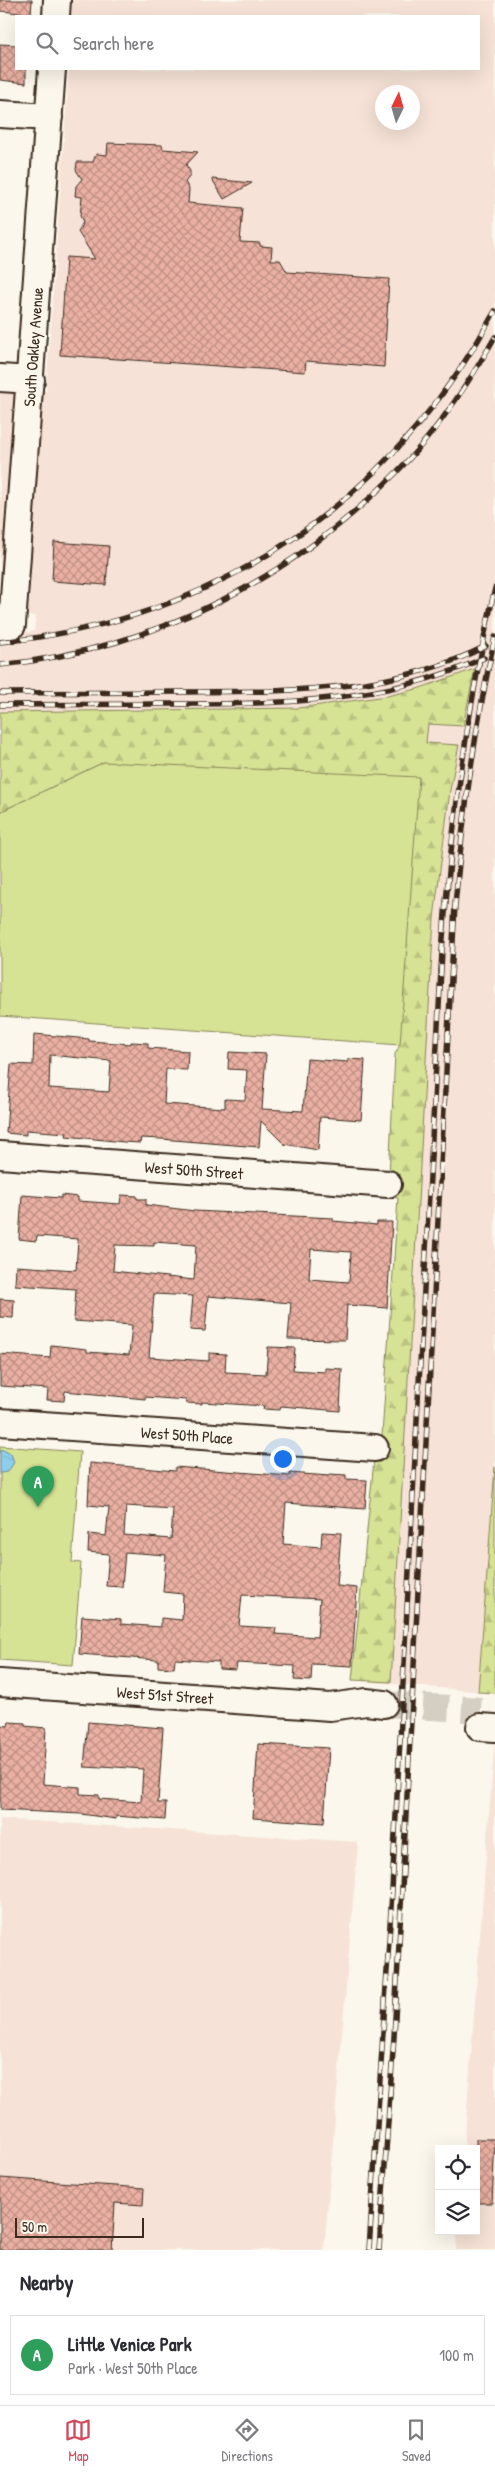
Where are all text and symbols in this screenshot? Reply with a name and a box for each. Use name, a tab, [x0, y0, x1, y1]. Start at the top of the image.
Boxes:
search box	[15, 15, 480, 70]
icon: search	[33, 29, 61, 57]
text: Search here	[73, 30, 154, 56]
north arrow	[375, 85, 420, 130]
street label: South Oakley Avenue	[18, 286, 48, 407]
street label: West 50th Street	[144, 1156, 244, 1184]
street label: West 50th Place	[140, 1421, 234, 1449]
your location	[270, 1446, 296, 1472]
pin: A	[22, 1466, 54, 1507]
street label: West 51st Street	[116, 1681, 215, 1709]
map controls	[435, 2145, 480, 2235]
button: locate	[435, 2145, 480, 2190]
button: layers	[435, 2190, 480, 2235]
scale bar	[15, 2215, 144, 2238]
text: 50 m	[22, 2217, 47, 2236]
text: Nearby	[20, 2268, 73, 2297]
text: Little Venice Park	[68, 2331, 192, 2357]
text: A	[33, 2344, 41, 2366]
text: 100 m	[439, 2344, 474, 2366]
text: Park · West 50th Place	[68, 2357, 198, 2379]
tab: Map	[64, 2416, 92, 2465]
tab: Directions	[221, 2416, 273, 2465]
tab: Saved	[402, 2416, 431, 2465]

